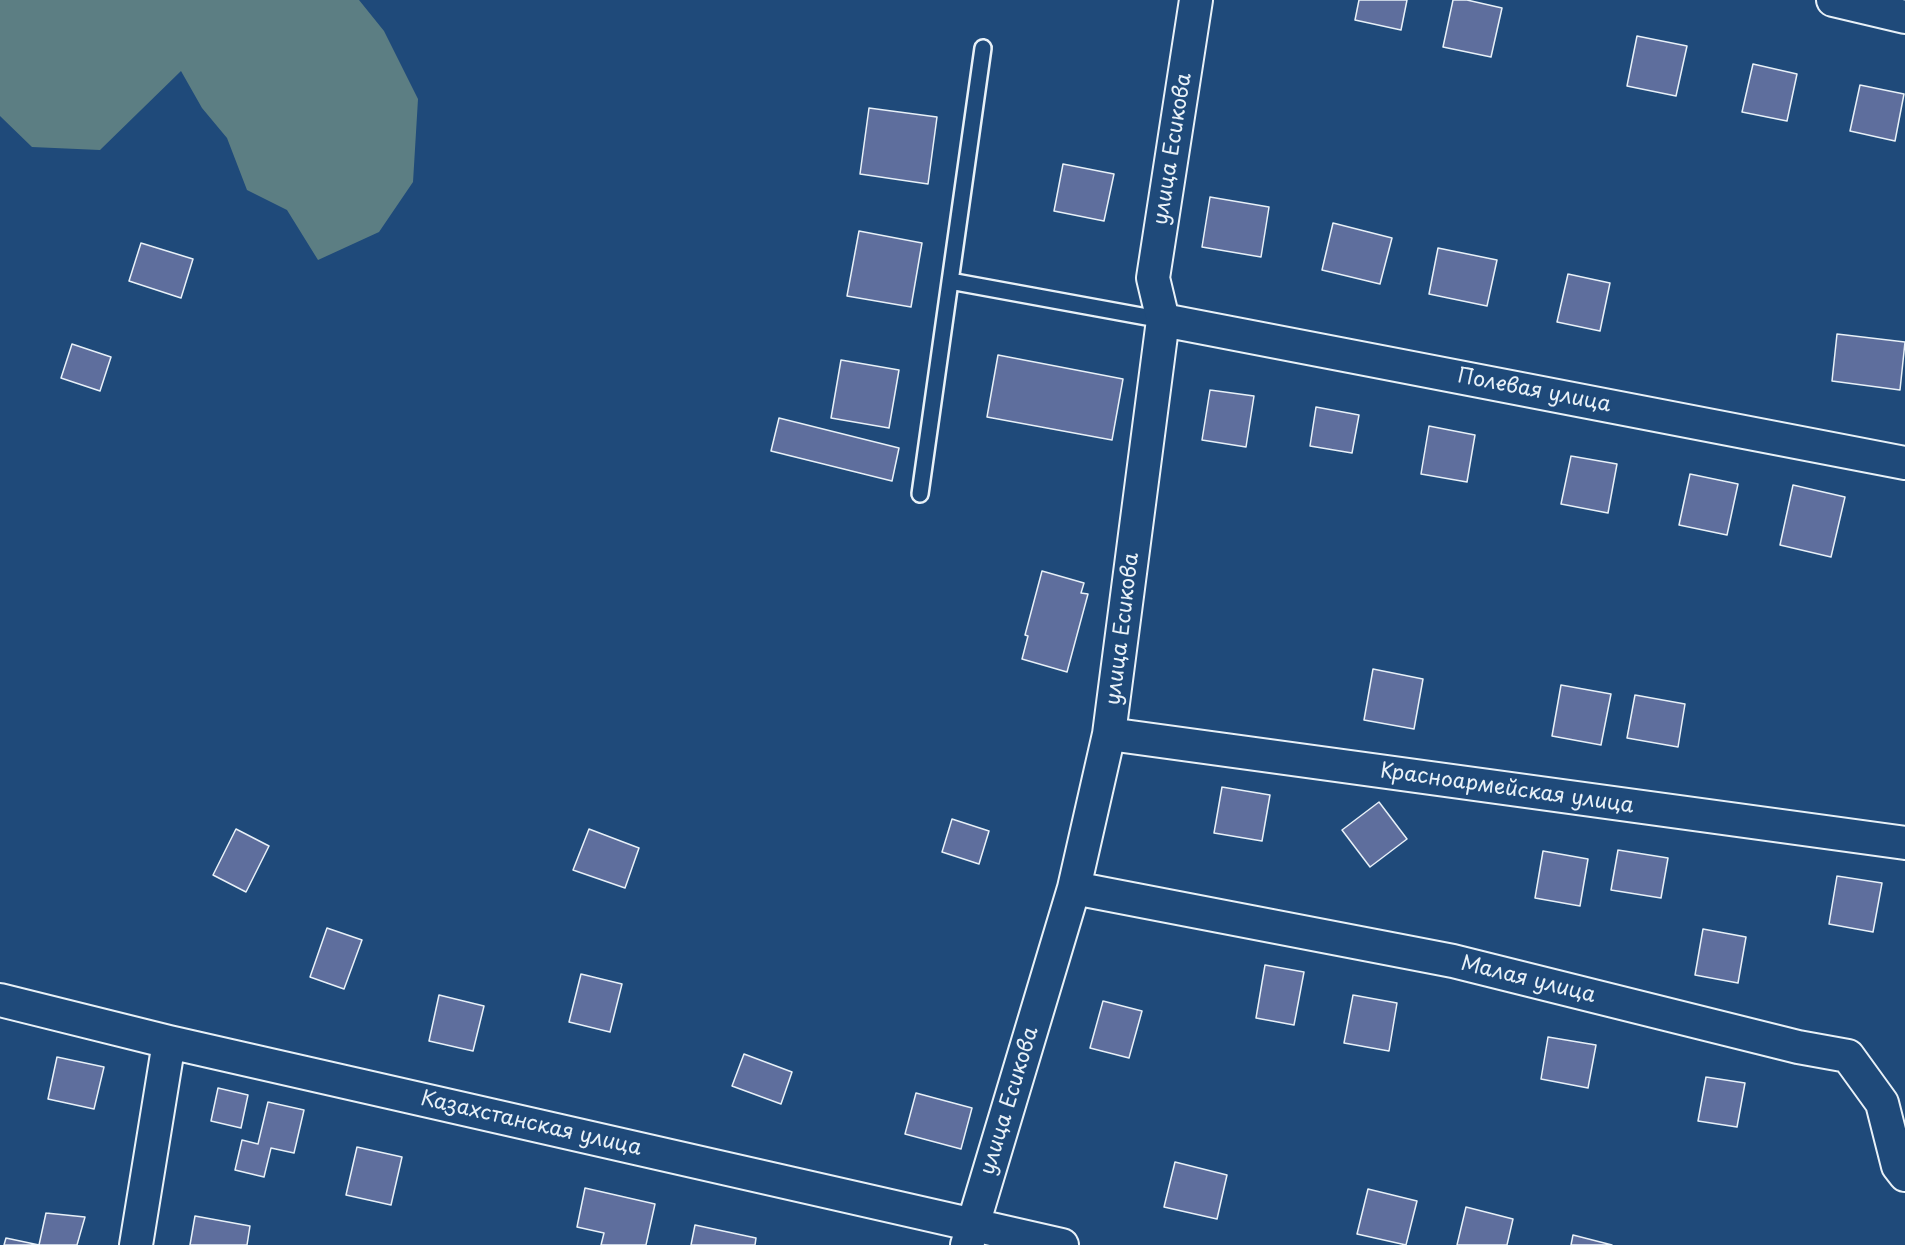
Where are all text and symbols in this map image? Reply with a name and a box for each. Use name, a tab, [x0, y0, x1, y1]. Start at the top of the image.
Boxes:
street label: улица Есикова	[1149, 71, 1197, 227]
street label: Полевая улица	[1455, 364, 1613, 418]
street label: улица Есикова	[1101, 551, 1145, 707]
street label: Красноармейская улица	[1379, 759, 1635, 819]
street label: Малая улица	[1458, 951, 1598, 1009]
street label: улица Есикова	[976, 1024, 1044, 1178]
street label: Казахстанская улица	[418, 1086, 644, 1162]

